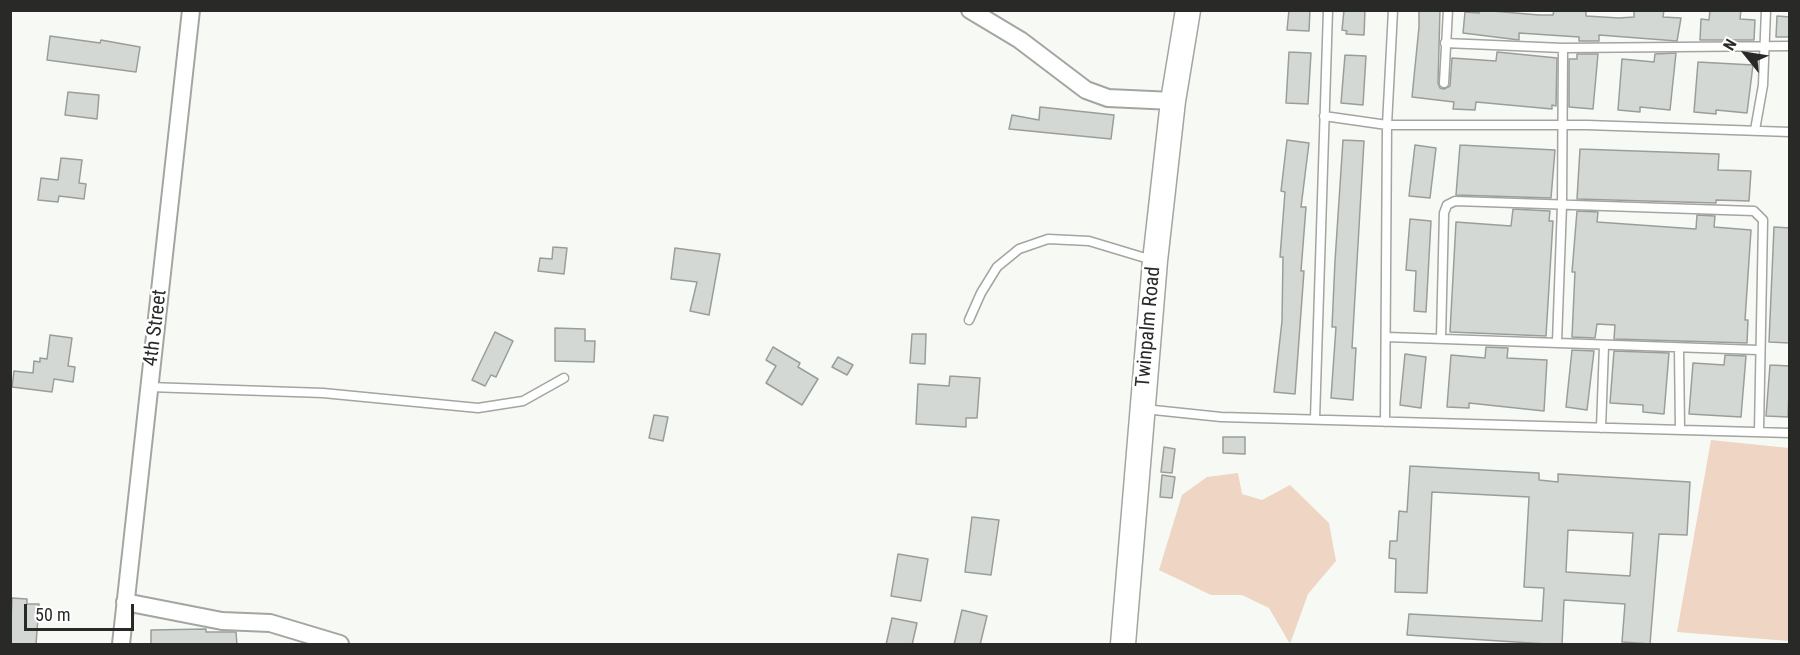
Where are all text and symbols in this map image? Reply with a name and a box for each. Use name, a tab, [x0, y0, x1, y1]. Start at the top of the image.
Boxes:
north arrow	[1716, 24, 1776, 84]
text: N	[1719, 36, 1741, 54]
street label: Twinpalm Road	[1132, 266, 1166, 388]
street label: 4th Street	[139, 288, 173, 368]
scale bar	[27, 592, 136, 630]
text: 50 m	[35, 604, 70, 625]

